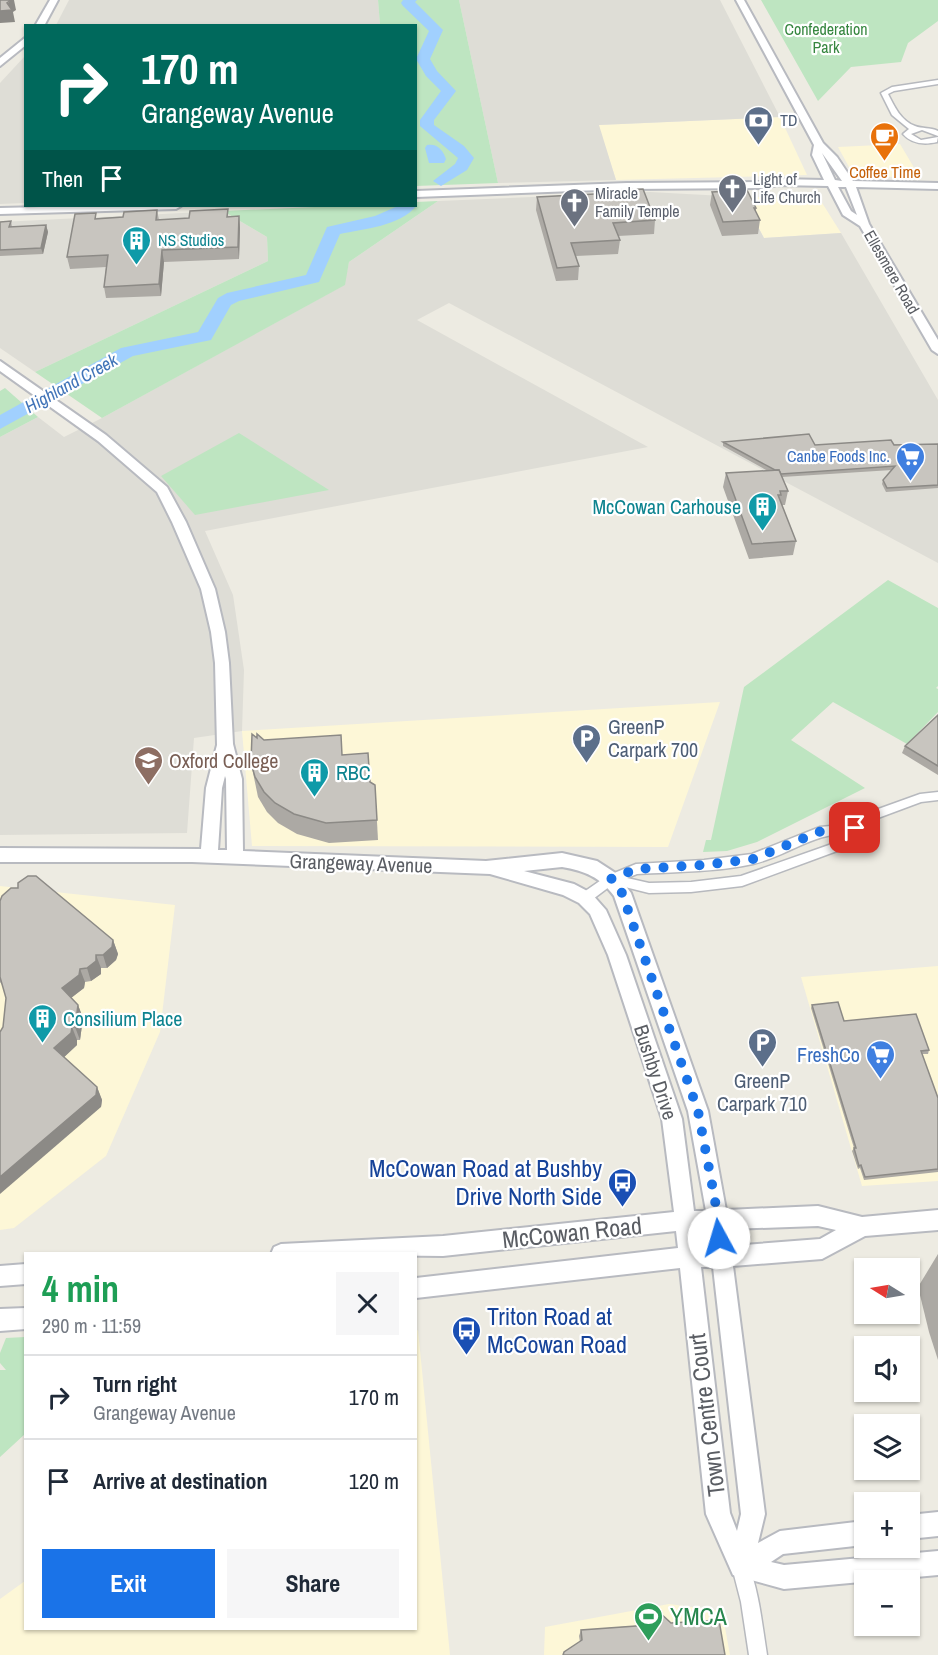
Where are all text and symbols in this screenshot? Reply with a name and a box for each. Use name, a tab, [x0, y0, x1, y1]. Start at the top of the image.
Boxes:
park label: Confederation Park	[784, 18, 868, 58]
text: 170 m	[141, 41, 239, 97]
icon: right	[42, 48, 120, 126]
text: Grangeway Avenue	[141, 95, 334, 131]
bank icon: TD	[743, 104, 775, 146]
place label: TD	[780, 109, 798, 131]
cafe icon: Coffee Time	[869, 120, 901, 162]
place label: Coffee Time	[849, 161, 921, 183]
icon: arrive	[95, 162, 128, 195]
text: Then	[42, 164, 83, 194]
place label: Light of Life Church	[753, 168, 821, 208]
church icon: Light of Life Church	[716, 172, 748, 214]
place label: Miracle Family Temple	[595, 182, 679, 222]
church icon: Miracle Family Temple	[558, 186, 590, 228]
building icon: NS Studios	[121, 224, 153, 266]
street label: Ellesmere Road	[859, 226, 925, 318]
place label: NS Studios	[158, 229, 224, 251]
water label: Highland Creek	[20, 347, 122, 419]
supermarket icon: Canbe Foods Inc.	[895, 440, 927, 482]
place label: Canbe Foods Inc.	[787, 445, 890, 467]
building icon: McCowan Carhouse	[746, 490, 778, 532]
place label: McCowan Carhouse	[592, 493, 741, 520]
place label: GreenP Carpark 700	[608, 713, 698, 763]
parking icon: GreenP Carpark 700	[571, 722, 603, 764]
school or university icon: Oxford College	[132, 744, 164, 786]
place label: Oxford College	[169, 747, 278, 774]
building icon: RBC	[299, 756, 331, 798]
place label: RBC	[336, 759, 371, 786]
pin	[829, 802, 880, 853]
icon: arrive	[838, 811, 871, 844]
street label: Grangeway Avenue	[289, 847, 433, 879]
building icon: Consilium Place	[26, 1002, 58, 1044]
place label: Consilium Place	[63, 1005, 182, 1032]
street label: Bushby Drive	[628, 1021, 684, 1123]
parking icon: GreenP Carpark 710	[746, 1026, 778, 1068]
supermarket icon: FreshCo	[865, 1038, 897, 1080]
place label: FreshCo	[797, 1041, 860, 1068]
place label: GreenP Carpark 710	[717, 1067, 807, 1117]
place label: McCowan Road at Bushby Drive North Side	[369, 1152, 602, 1212]
bus stop icon: McCowan Road at Bushby Drive North Side	[607, 1166, 639, 1208]
position arrow	[687, 1206, 751, 1270]
street label: McCowan Road	[501, 1209, 643, 1255]
north arrow	[854, 1258, 920, 1324]
map controls	[854, 1258, 920, 1636]
text: 4 min	[42, 1265, 119, 1313]
button: close	[336, 1272, 399, 1335]
place label: Triton Road at McCowan Road	[487, 1300, 627, 1360]
text: 290 m · 11:59	[42, 1312, 141, 1339]
bus stop icon: Triton Road at McCowan Road	[450, 1314, 482, 1356]
street label: Town Centre Court	[680, 1331, 732, 1498]
button: sound	[854, 1336, 920, 1402]
text: Turn right	[93, 1369, 177, 1399]
icon: right	[42, 1381, 75, 1414]
text: 170 m	[349, 1382, 399, 1412]
text: Grangeway Avenue	[93, 1399, 236, 1426]
button: layers	[854, 1414, 920, 1480]
icon: arrive	[42, 1465, 75, 1498]
text: Arrive at destination	[93, 1466, 267, 1496]
text: 120 m	[349, 1466, 399, 1496]
button: +	[854, 1492, 920, 1558]
button: Exit	[42, 1549, 215, 1618]
button: Share	[227, 1549, 399, 1618]
button: −	[854, 1570, 920, 1636]
sports icon: YMCA	[633, 1600, 665, 1642]
place label: YMCA	[670, 1600, 728, 1632]

